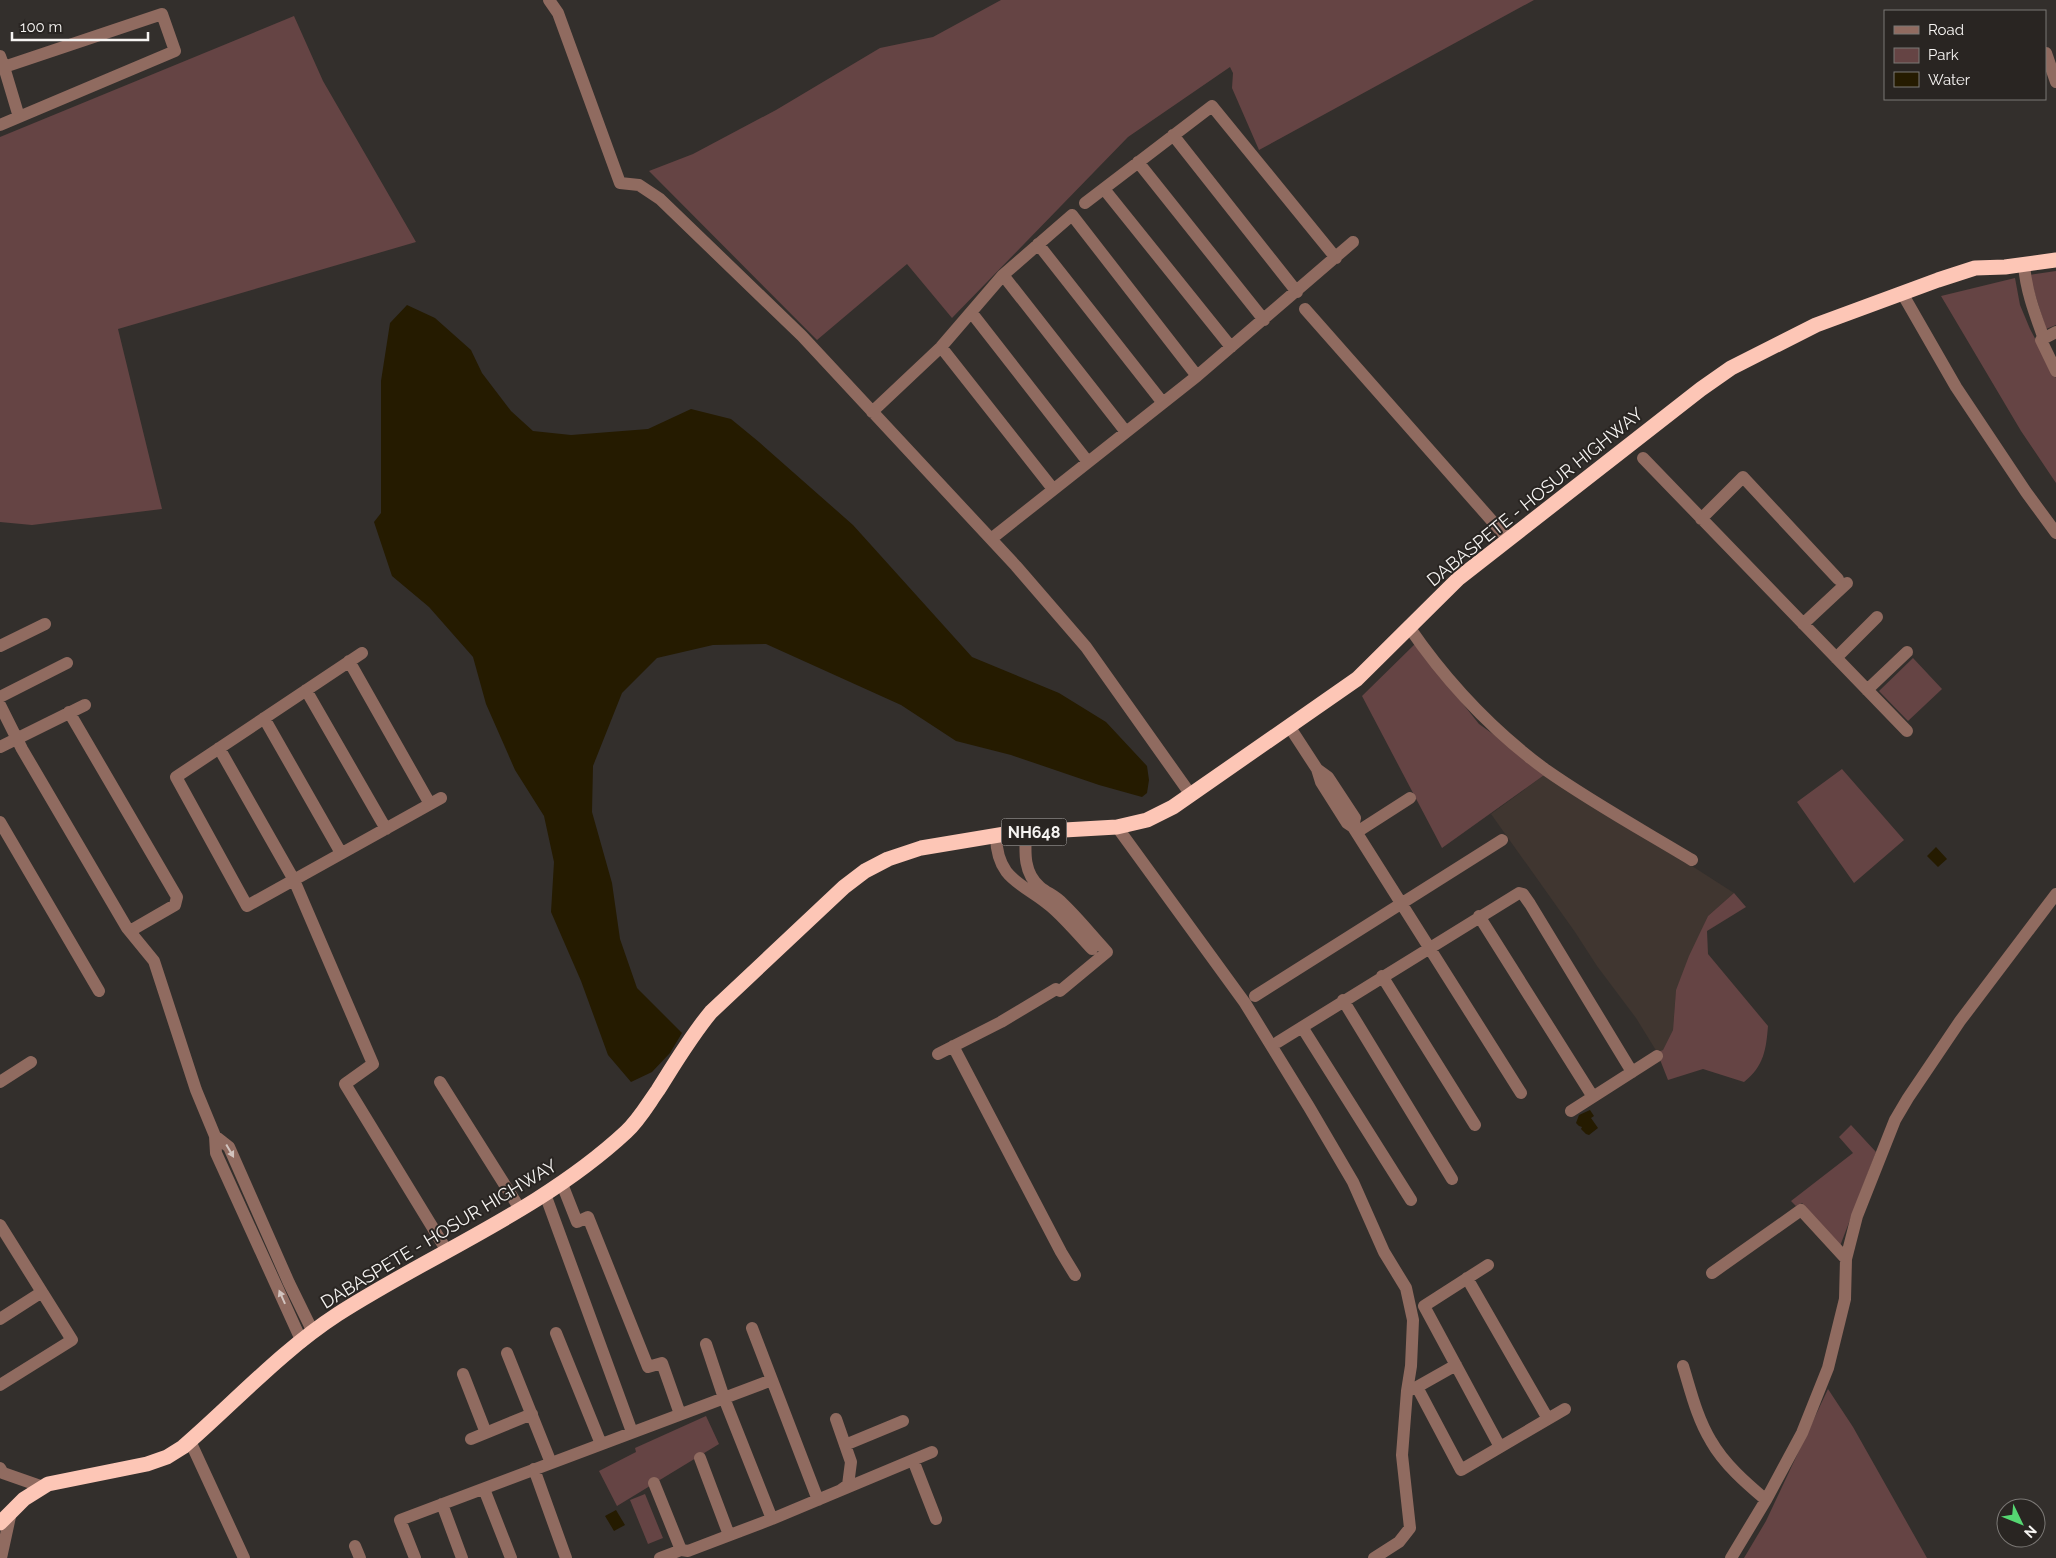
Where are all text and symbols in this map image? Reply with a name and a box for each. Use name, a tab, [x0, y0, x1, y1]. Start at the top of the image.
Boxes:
scale bar	[12, 10, 149, 42]
legend	[1884, 10, 2046, 100]
text: 100 m	[20, 18, 62, 36]
text: Road	[1928, 21, 1964, 39]
text: Park	[1928, 46, 1959, 64]
text: Water	[1928, 71, 1971, 89]
street label: DABASPETE - HOSUR HIGHWAY	[1422, 403, 1647, 590]
road number: NH648	[1002, 819, 1066, 846]
one-way arrow	[226, 1144, 234, 1159]
street label: DABASPETE - HOSUR HIGHWAY	[317, 1154, 561, 1313]
one-way arrow	[278, 1290, 286, 1304]
north arrow	[1996, 1498, 2046, 1548]
text: N	[2021, 1523, 2040, 1541]

